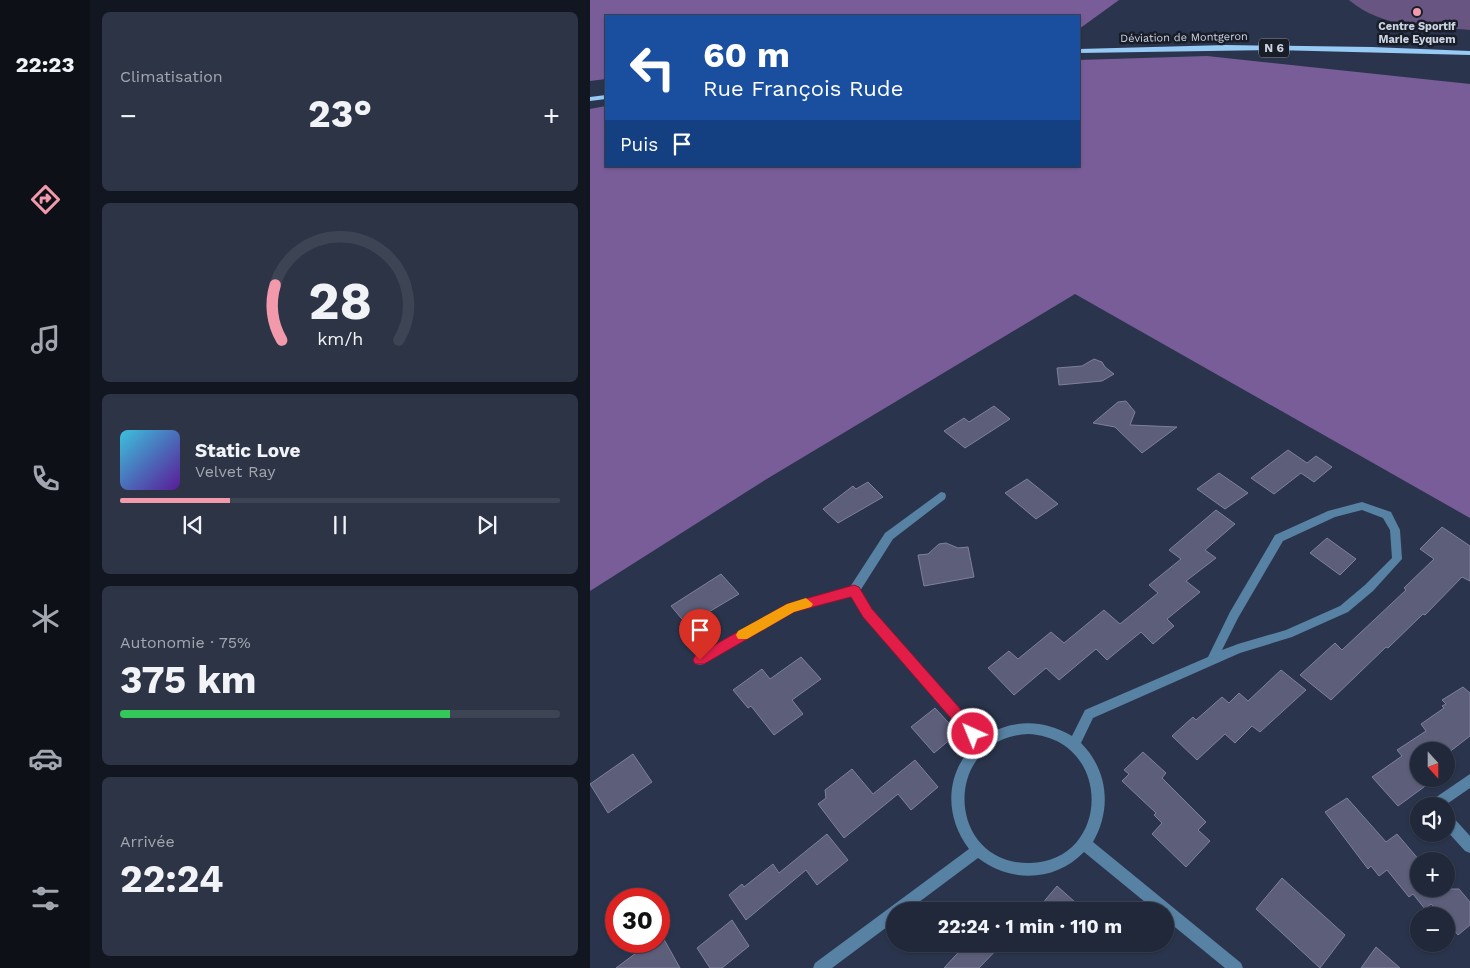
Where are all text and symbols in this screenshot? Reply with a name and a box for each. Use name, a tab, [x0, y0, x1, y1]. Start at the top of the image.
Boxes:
marker: Centre Sportif Marie Eyquem	[1411, 6, 1423, 18]
place label: Centre Sportif Marie Eyquem	[1378, 20, 1456, 46]
street label: Déviation de Montgeron	[1120, 30, 1248, 45]
text: 60 m	[703, 34, 790, 76]
icon: left	[620, 35, 685, 100]
road number: N 6	[1259, 38, 1289, 58]
text: 22:23	[15, 52, 75, 77]
text: Climatisation	[120, 67, 223, 86]
text: Rue François Rude	[703, 76, 903, 101]
text: 23°	[308, 92, 372, 136]
text: −	[120, 99, 137, 132]
text: +	[543, 99, 560, 132]
icon: arrive	[668, 130, 696, 158]
text: Puis	[620, 133, 658, 156]
icon: directions	[28, 182, 63, 217]
text: 28	[308, 271, 372, 332]
icon: music	[28, 322, 63, 357]
text: km/h	[317, 328, 363, 349]
text: Static Love	[195, 439, 300, 462]
icon: phone	[28, 461, 63, 496]
text: Velvet Ray	[195, 462, 275, 481]
icon: previous	[179, 511, 207, 539]
icon: pause	[326, 511, 354, 539]
icon: next	[473, 511, 501, 539]
icon: climate	[28, 601, 63, 636]
pin	[679, 609, 721, 660]
icon: arrive	[686, 616, 714, 644]
text: Autonomie · 75%	[120, 633, 251, 652]
text: 375 km	[120, 658, 257, 702]
position arrow	[946, 707, 998, 759]
icon: car	[28, 741, 63, 776]
north arrow	[1410, 742, 1455, 788]
map controls	[1410, 742, 1455, 952]
button: sound	[1410, 797, 1455, 842]
text: Arrivée	[120, 832, 175, 851]
button: +	[1410, 852, 1455, 897]
text: 22:24	[120, 857, 224, 901]
icon: filters	[28, 881, 63, 916]
speed limit sign: 30	[605, 888, 670, 953]
button: −	[1410, 907, 1455, 952]
text: 22:24 · 1 min · 110 m	[938, 915, 1122, 938]

